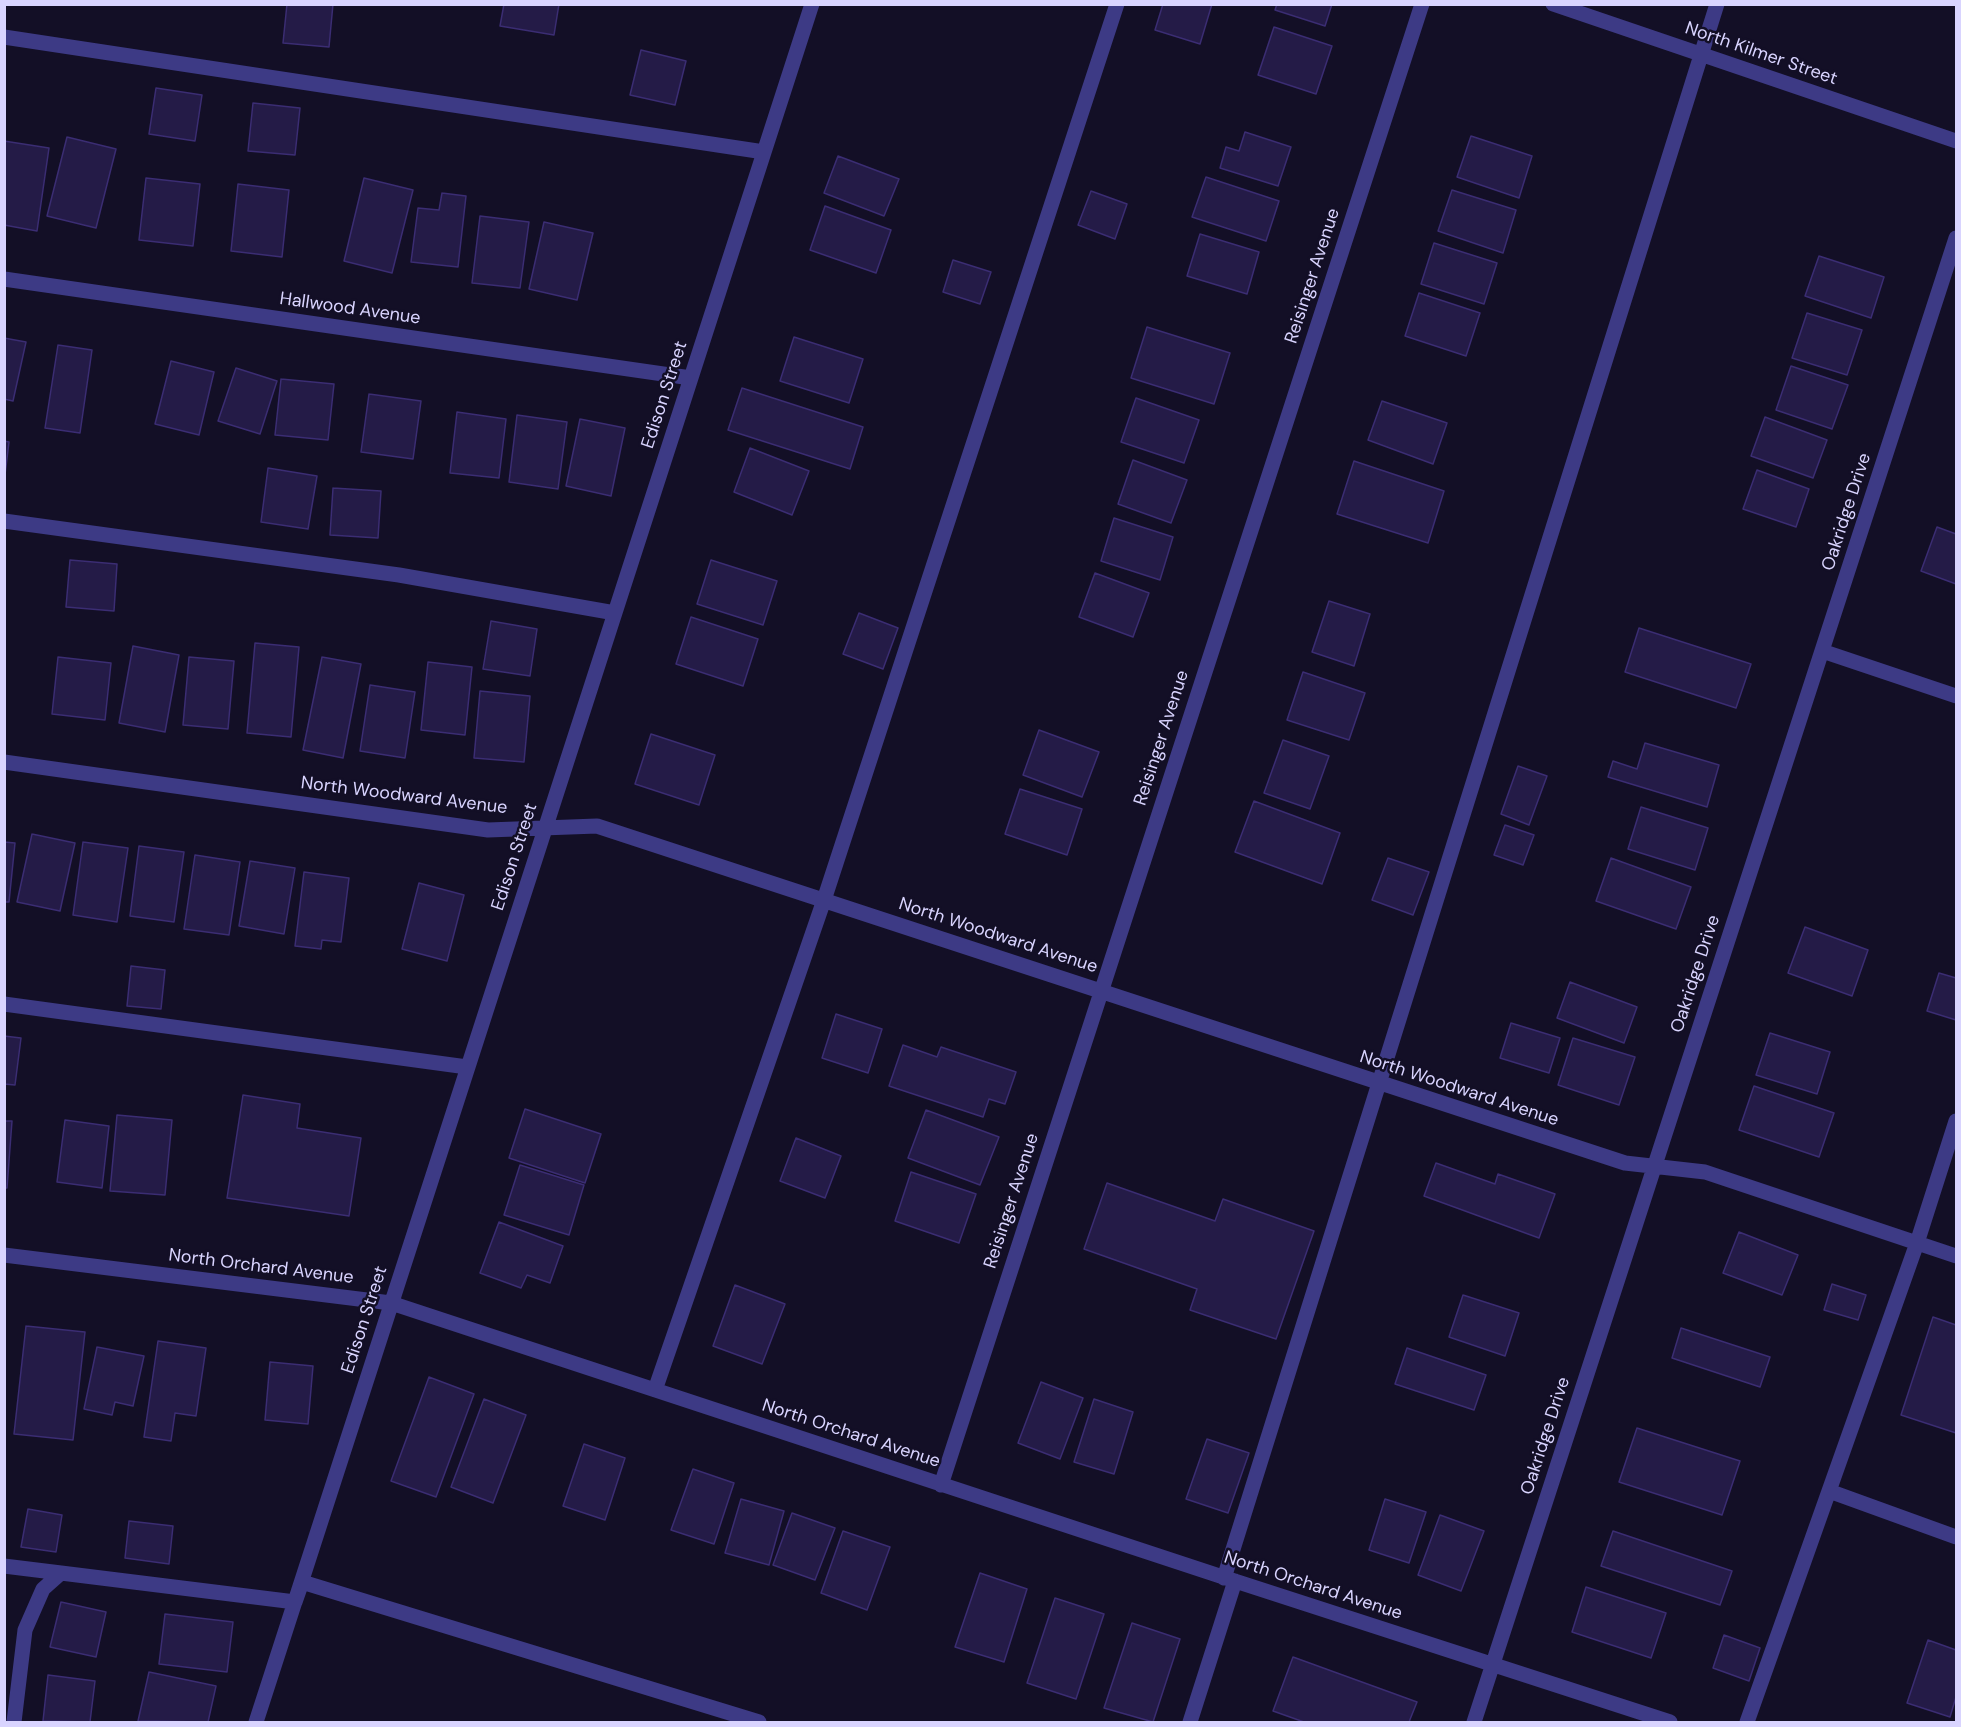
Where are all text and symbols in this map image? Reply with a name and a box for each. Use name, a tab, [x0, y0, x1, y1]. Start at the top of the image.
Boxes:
street label: North Kilmer Street	[1682, 18, 1840, 90]
street label: Reisinger Avenue	[1281, 206, 1345, 346]
street label: Hallwood Avenue	[278, 288, 422, 330]
street label: Edison Street	[637, 339, 693, 451]
street label: Oakridge Drive	[1818, 450, 1876, 574]
street label: Reisinger Avenue	[1130, 668, 1194, 808]
street label: North Woodward Avenue	[300, 773, 508, 819]
street label: Edison Street	[487, 801, 543, 913]
street label: North Woodward Avenue	[896, 894, 1100, 978]
street label: Oakridge Drive	[1667, 912, 1725, 1036]
street label: North Woodward Avenue	[1357, 1047, 1561, 1131]
street label: Reisinger Avenue	[980, 1131, 1044, 1271]
street label: North Orchard Avenue	[167, 1245, 355, 1289]
street label: Edison Street	[337, 1264, 393, 1376]
street label: Oakridge Drive	[1517, 1374, 1575, 1498]
street label: North Orchard Avenue	[759, 1395, 943, 1473]
street label: North Orchard Avenue	[1221, 1547, 1405, 1625]

